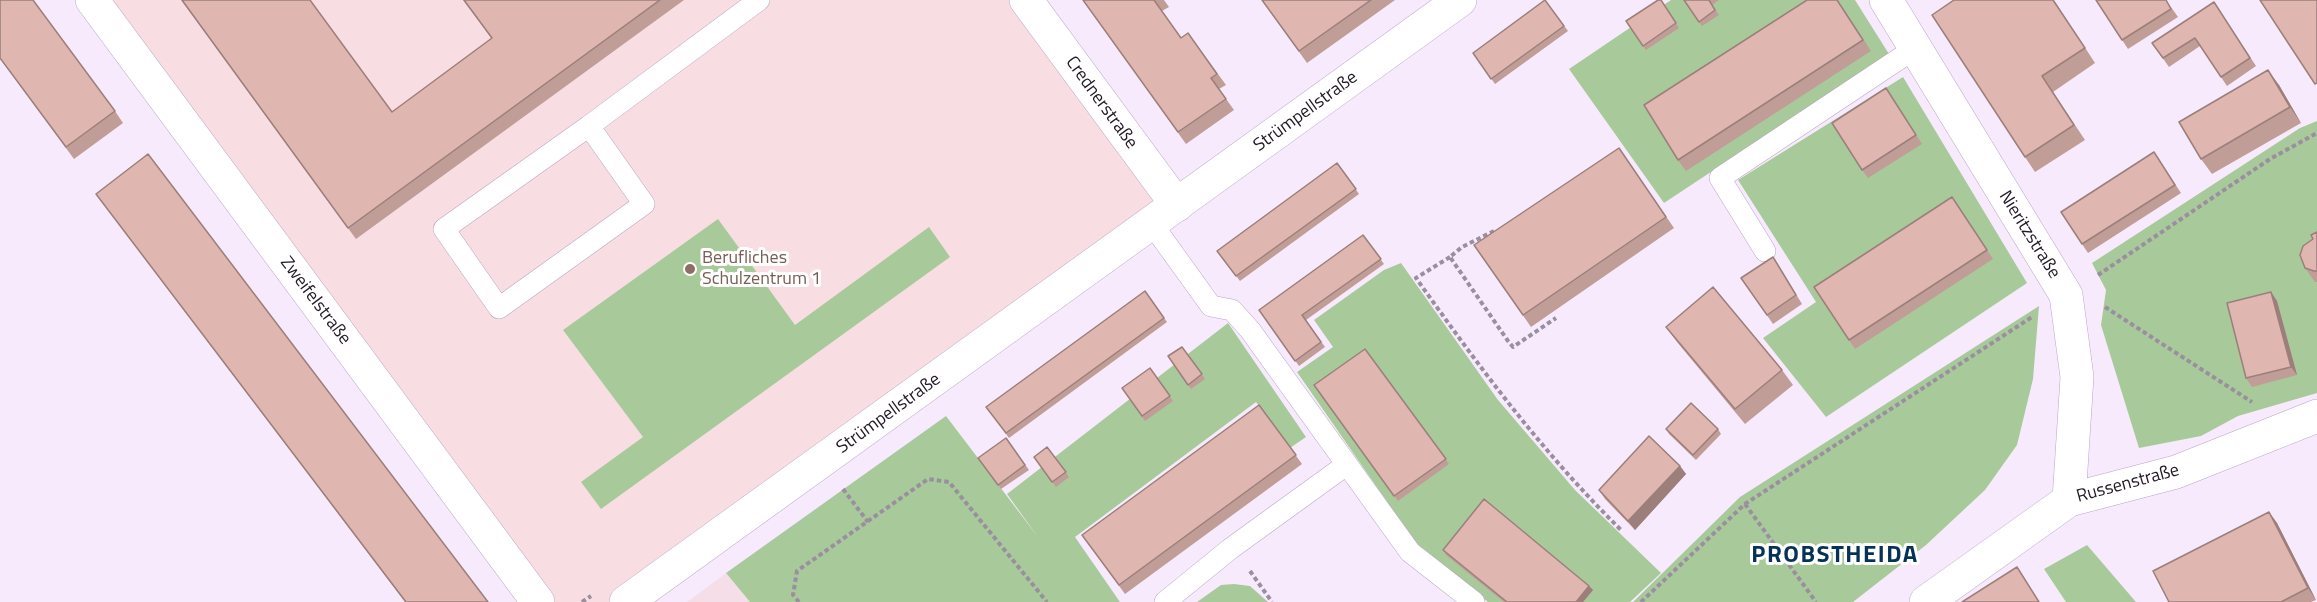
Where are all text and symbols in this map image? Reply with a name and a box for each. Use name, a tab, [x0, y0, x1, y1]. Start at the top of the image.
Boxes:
street label: Crednerstraße	[1060, 53, 1142, 153]
street label: Strümpellstraße	[1250, 67, 1362, 157]
street label: Nieritzstraße	[1994, 187, 2064, 283]
place label: Berufliches Schulzentrum 1	[702, 248, 821, 290]
street label: Zweifelstraße	[275, 253, 355, 349]
marker: Berufliches Schulzentrum 1	[683, 262, 697, 276]
street label: Strümpellstraße	[833, 369, 945, 459]
street label: Russenstraße	[2074, 460, 2182, 508]
district label: PROBSTHEIDA	[1751, 542, 1919, 570]

